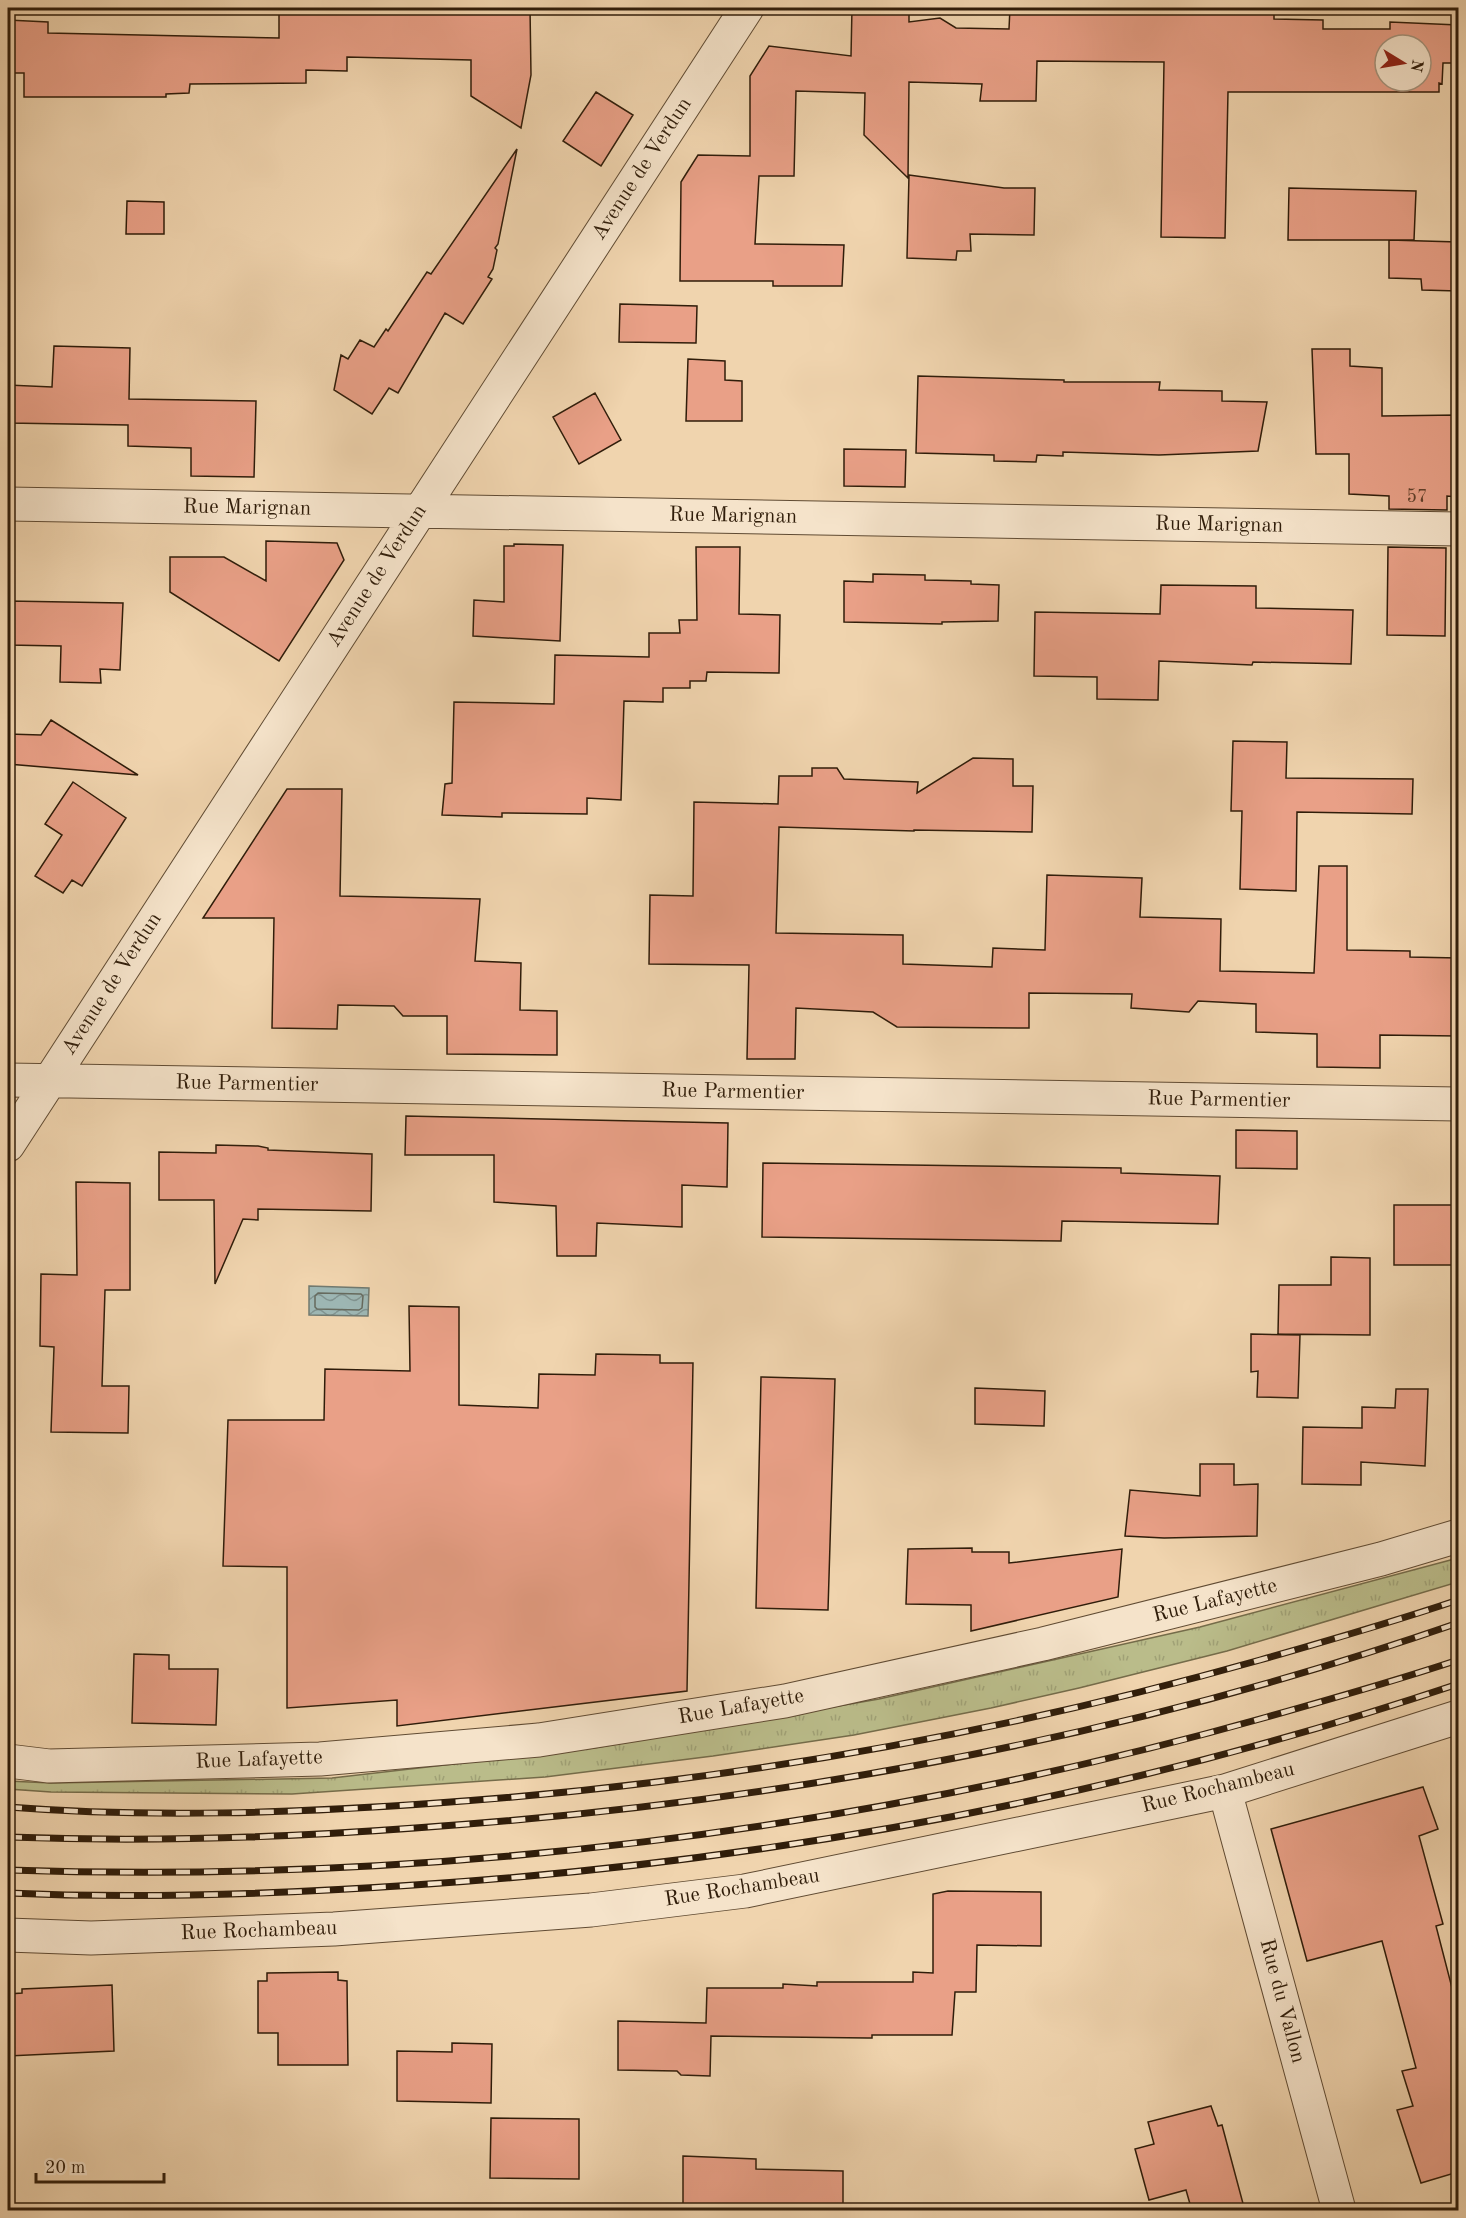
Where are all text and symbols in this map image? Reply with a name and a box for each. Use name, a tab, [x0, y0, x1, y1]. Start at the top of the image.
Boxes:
north arrow	[1373, 33, 1433, 93]
text: N	[1407, 58, 1425, 74]
street label: Avenue de Verdun	[588, 94, 696, 244]
house number: 57	[1407, 488, 1427, 506]
street label: Rue Marignan	[183, 496, 311, 520]
street label: Avenue de Verdun	[323, 501, 431, 651]
street label: Rue Marignan	[669, 504, 797, 528]
street label: Rue Marignan	[1155, 513, 1283, 537]
street label: Avenue de Verdun	[58, 909, 166, 1059]
street label: Rue Parmentier	[175, 1072, 319, 1096]
street label: Rue Parmentier	[661, 1080, 805, 1104]
street label: Rue Parmentier	[1147, 1088, 1291, 1112]
street label: Rue Lafayette	[1151, 1575, 1279, 1627]
street label: Rue Lafayette	[676, 1686, 806, 1728]
street label: Rue Lafayette	[195, 1747, 323, 1773]
street label: Rue Rochambeau	[1139, 1759, 1297, 1817]
street label: Rue Rochambeau	[663, 1865, 821, 1911]
street label: Rue Rochambeau	[180, 1918, 338, 1944]
street label: Rue du Vallon	[1255, 1937, 1309, 2065]
scale bar	[36, 2146, 164, 2184]
text: 20 m	[45, 2159, 85, 2177]

